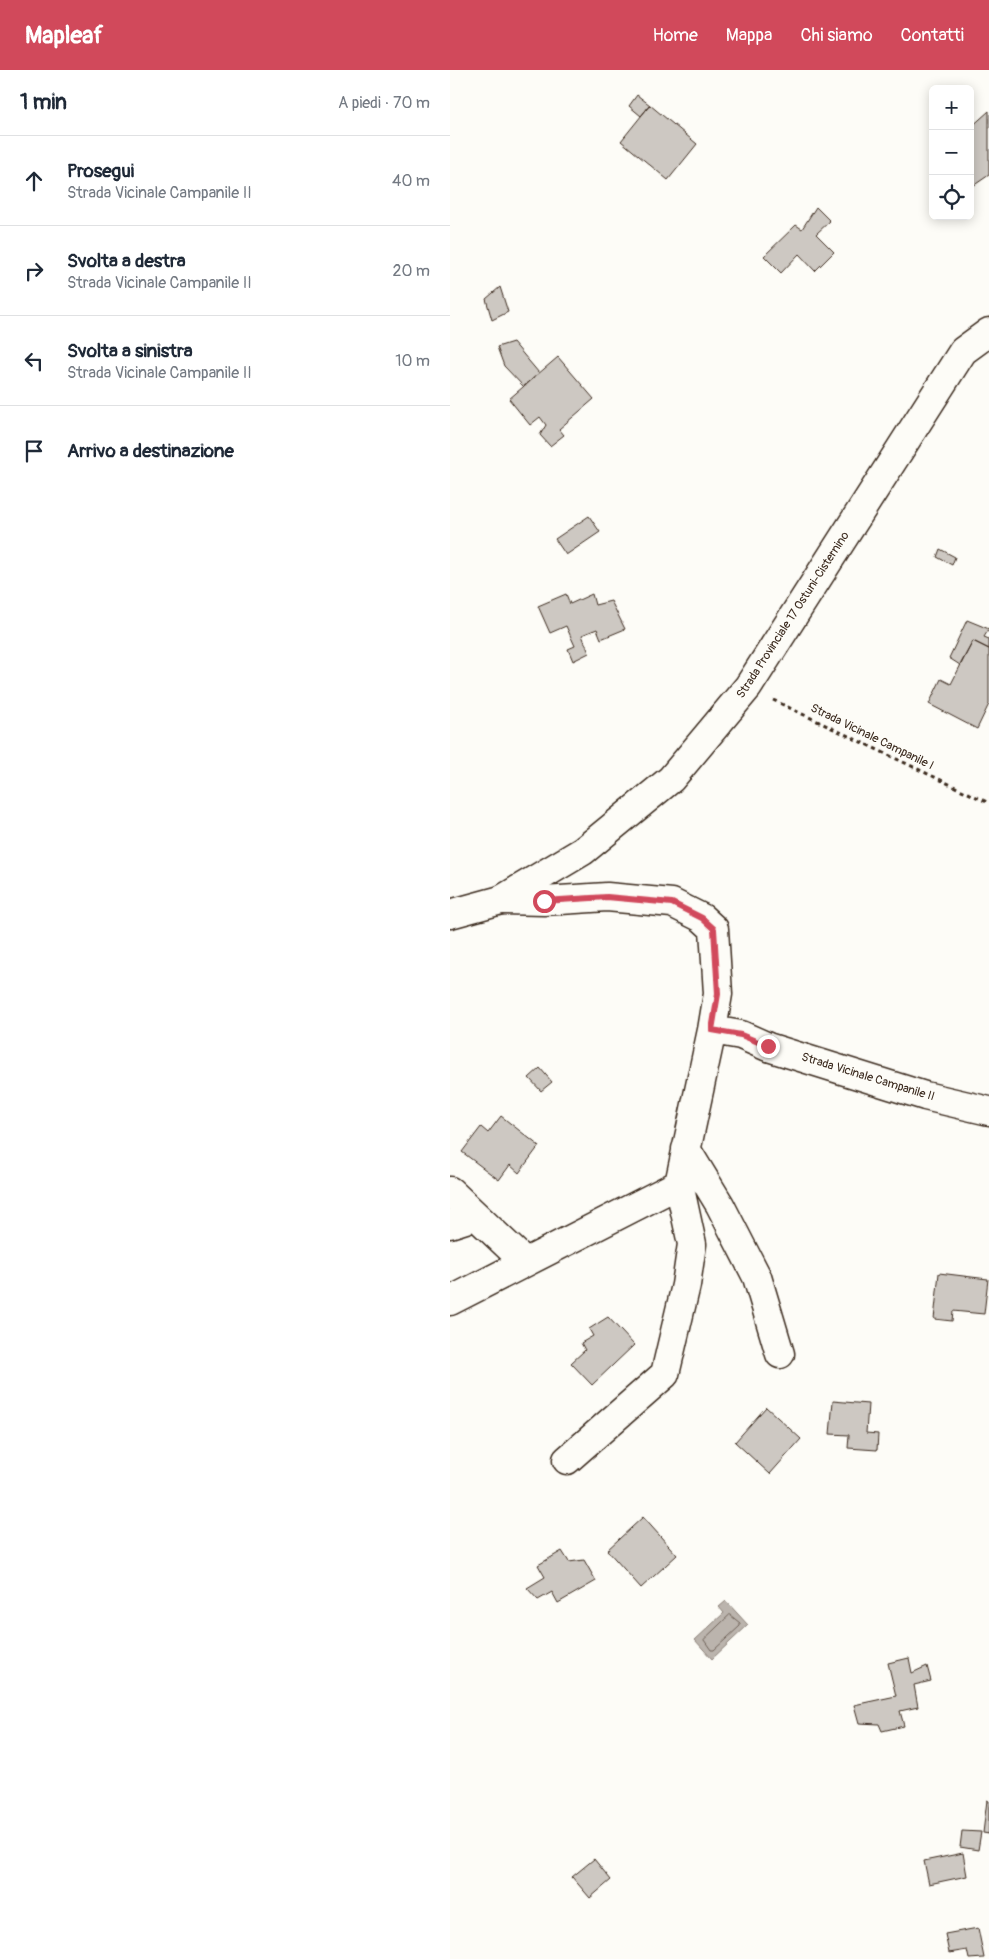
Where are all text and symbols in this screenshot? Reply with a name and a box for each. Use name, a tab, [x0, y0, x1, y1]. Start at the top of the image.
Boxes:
text: Mapleaf	[25, 21, 103, 50]
text: Home	[652, 24, 698, 47]
text: Mappa	[726, 24, 772, 47]
text: Chi siamo	[800, 24, 873, 47]
text: Contatti	[901, 24, 964, 47]
map controls	[929, 85, 974, 220]
button: +	[929, 85, 974, 130]
text: 1 min	[20, 89, 67, 116]
text: A piedi · 70 m	[338, 93, 430, 113]
button: −	[929, 130, 974, 175]
text: Prosegui	[67, 159, 134, 183]
icon: ahead	[20, 167, 48, 195]
text: 40 m	[392, 171, 430, 191]
button: locate	[929, 175, 974, 220]
text: Strada Vicinale Campanile II	[67, 183, 252, 203]
text: Svolta a destra	[67, 249, 186, 273]
icon: right	[20, 257, 48, 285]
text: 20 m	[392, 261, 430, 281]
text: Strada Vicinale Campanile II	[67, 273, 252, 293]
text: Svolta a sinistra	[67, 339, 193, 363]
icon: left	[20, 347, 48, 375]
text: 10 m	[395, 351, 430, 371]
text: Strada Vicinale Campanile II	[67, 363, 252, 383]
icon: arrive	[20, 437, 48, 465]
text: Arrivo a destinazione	[67, 439, 234, 463]
street label: Strada Provinciale 17 Ostuni-Cisternino	[733, 528, 853, 701]
street label: Strada Vicinale Campanile I	[808, 701, 936, 773]
route start	[533, 890, 556, 913]
route end	[757, 1035, 780, 1058]
street label: Strada Vicinale Campanile II	[800, 1050, 936, 1104]

